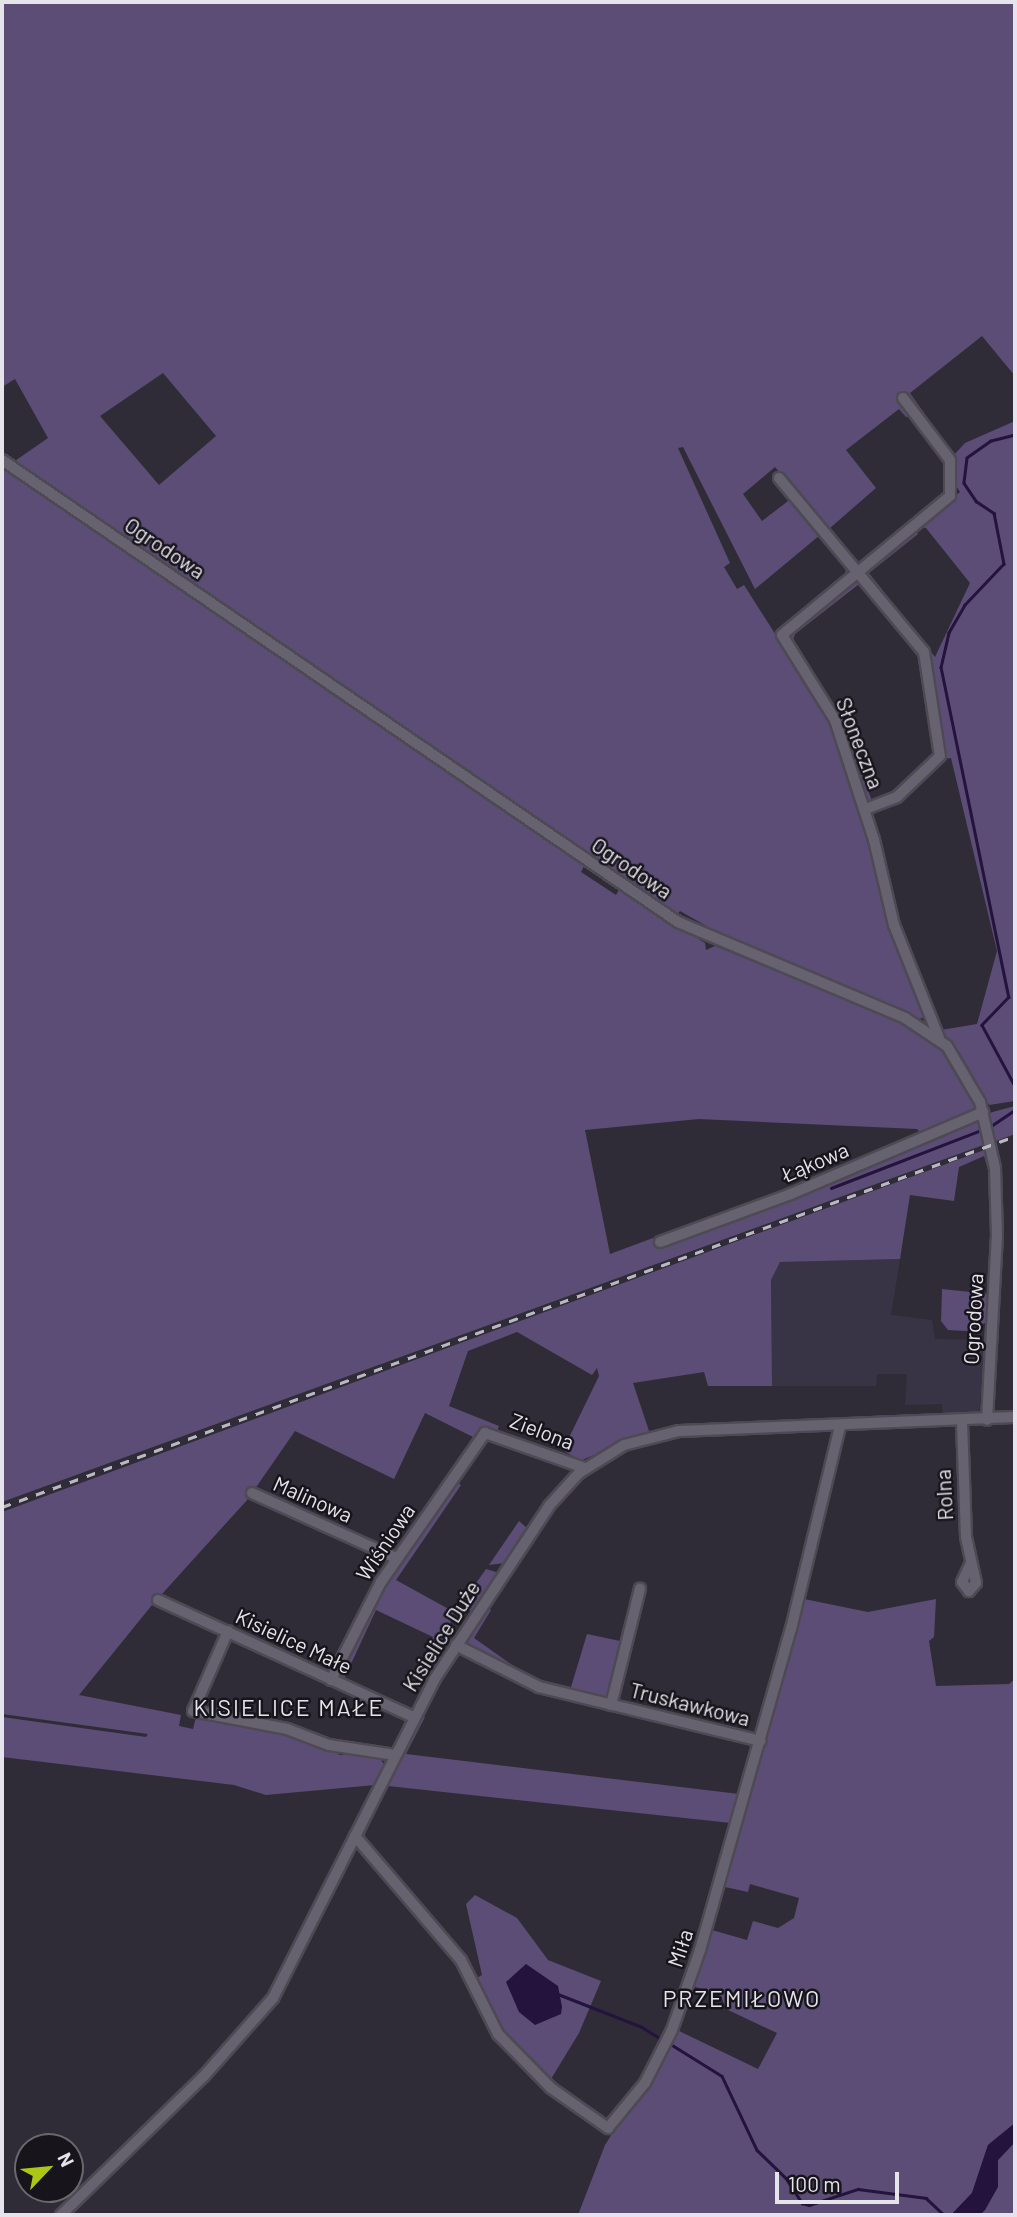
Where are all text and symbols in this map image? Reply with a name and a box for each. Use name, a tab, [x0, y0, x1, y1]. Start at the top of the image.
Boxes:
street label: Ogrodowa	[120, 512, 210, 584]
street label: Słoneczna	[831, 694, 889, 792]
street label: Ogrodowa	[587, 832, 677, 904]
street label: Łąkowa	[778, 1137, 852, 1187]
street label: Ogrodowa	[958, 1273, 988, 1365]
street label: Zielona	[506, 1407, 578, 1455]
street label: Rolna	[930, 1469, 958, 1521]
street label: Malinowa	[270, 1470, 356, 1528]
street label: Wiśniowa	[350, 1499, 420, 1585]
street label: Kisielice Duże	[397, 1576, 485, 1696]
street label: Kisielice Małe	[232, 1603, 356, 1679]
street label: Truskawkowa	[627, 1677, 753, 1731]
district label: KISIELICE MAŁE	[195, 1693, 383, 1721]
street label: Miła	[662, 1926, 698, 1970]
district label: PRZEMIŁOWO	[664, 1984, 820, 2012]
north arrow	[14, 2133, 84, 2203]
text: N	[53, 2149, 80, 2170]
scale bar	[779, 2158, 903, 2202]
text: 100 m	[788, 2171, 841, 2196]

